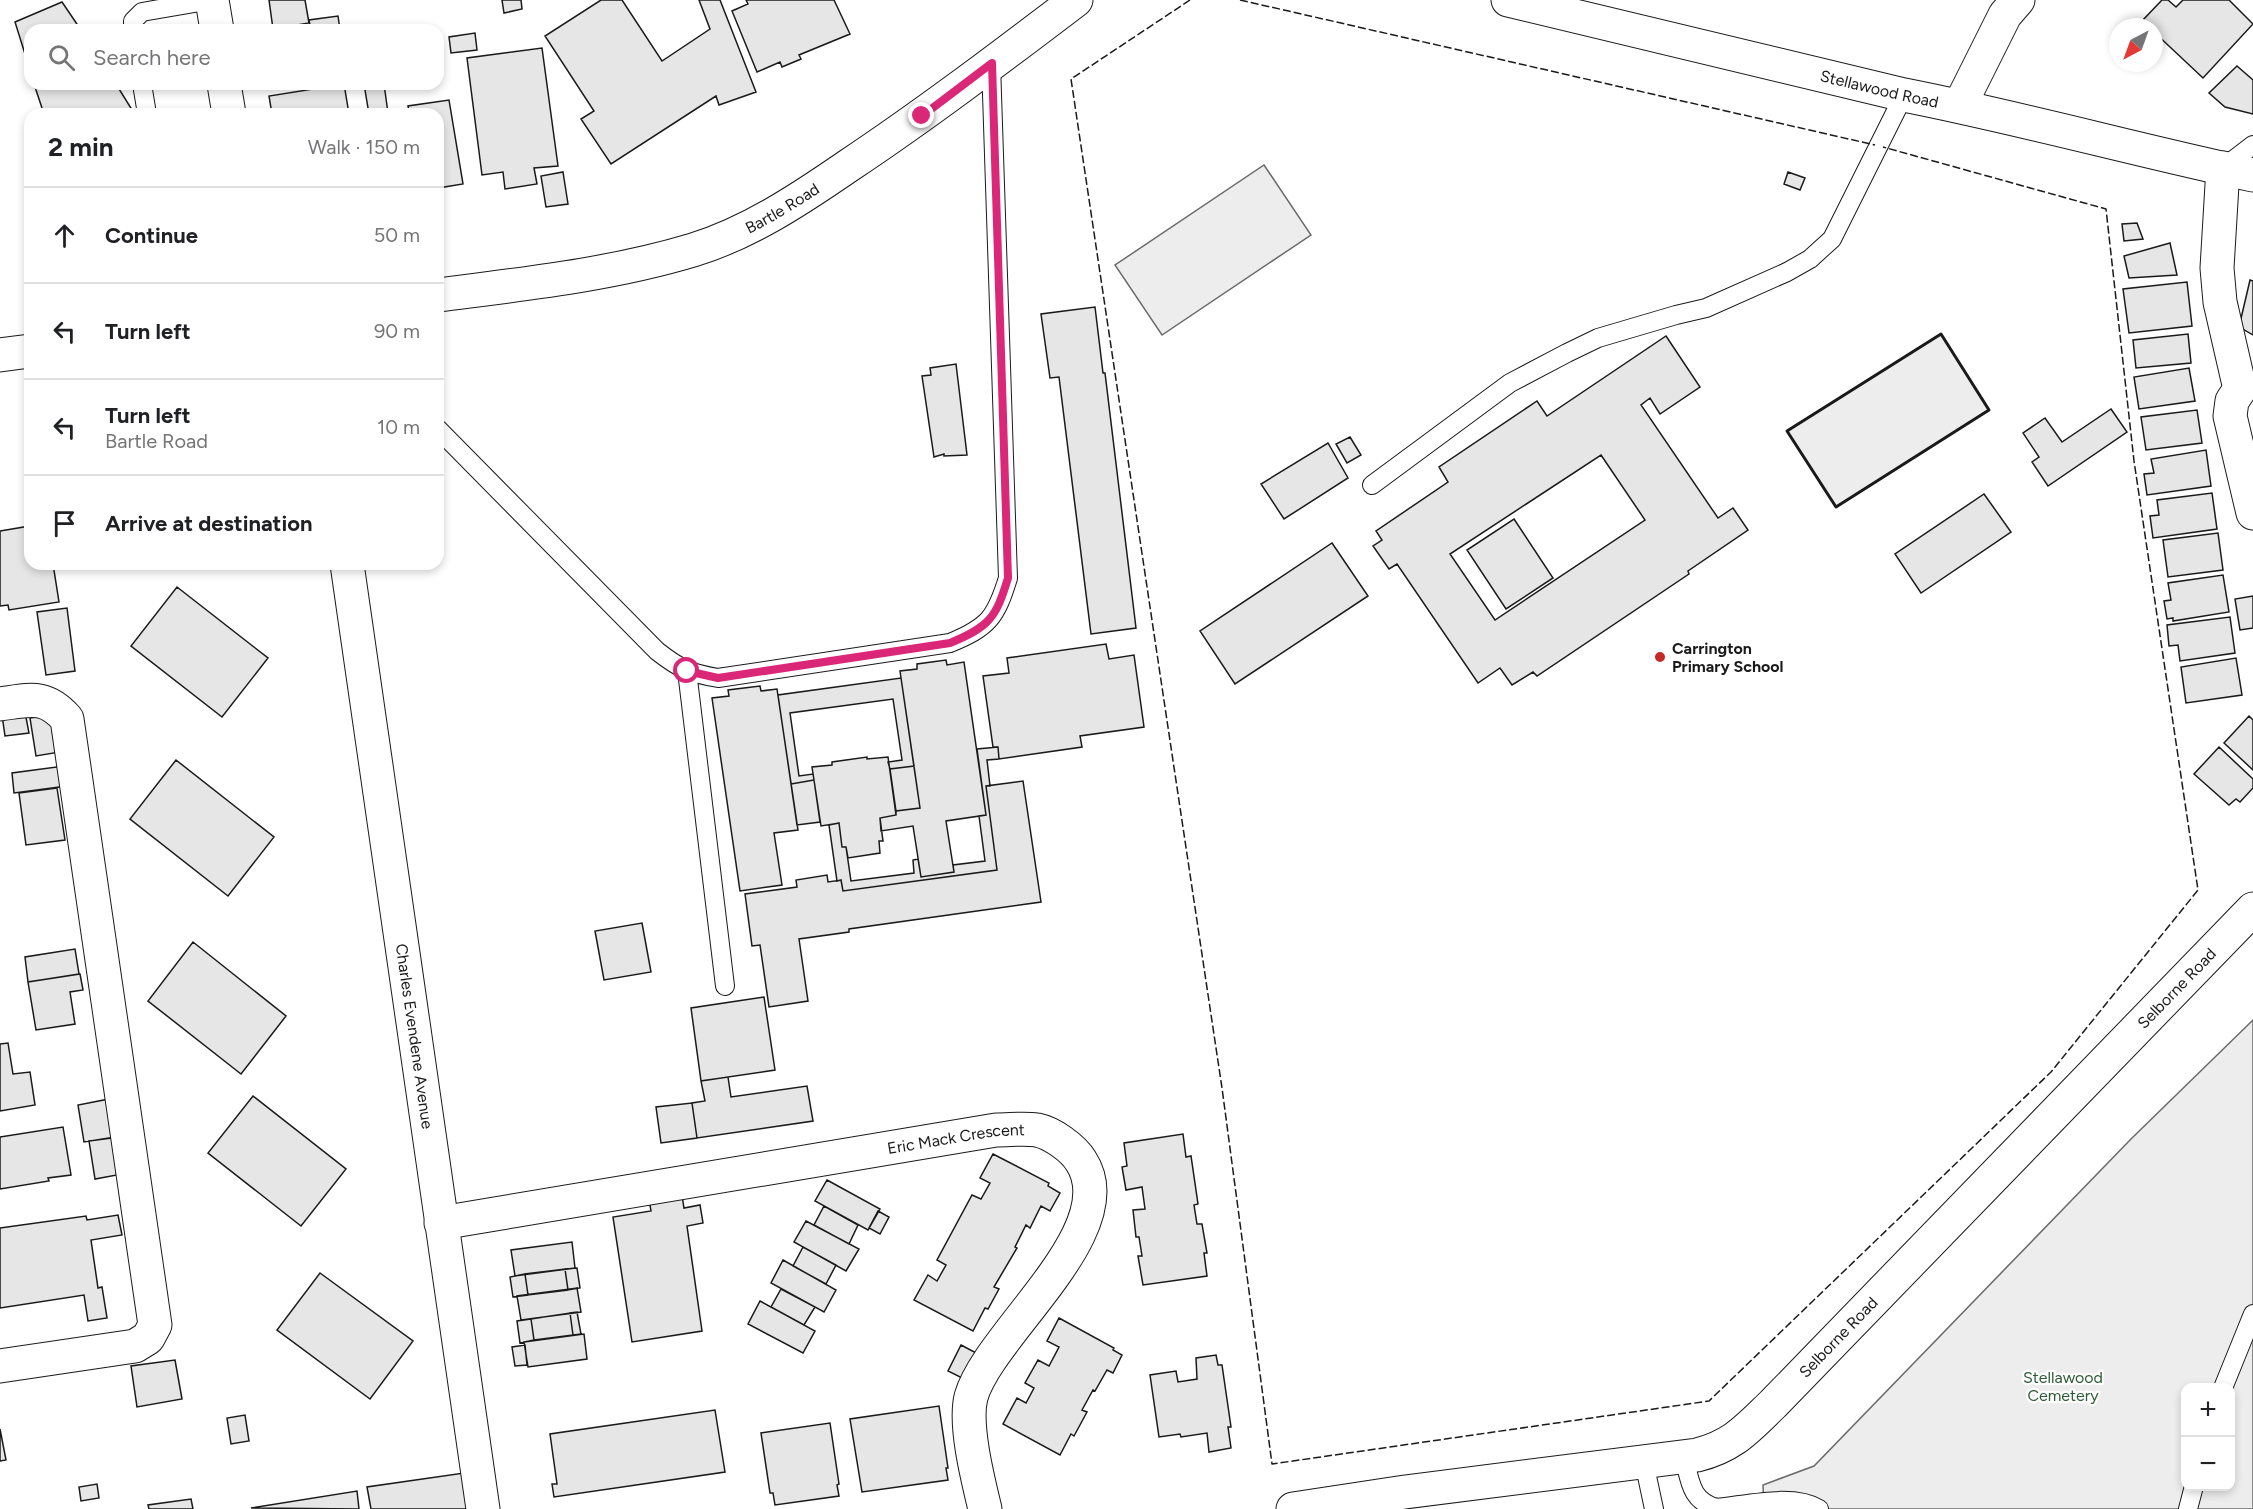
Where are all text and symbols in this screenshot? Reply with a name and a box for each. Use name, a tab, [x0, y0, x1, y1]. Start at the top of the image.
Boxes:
north arrow	[2109, 18, 2163, 72]
search box	[24, 24, 444, 90]
icon: search	[45, 41, 78, 74]
text: Search here	[93, 44, 211, 71]
street label: Stellawood Road	[1818, 66, 1940, 111]
route end	[908, 102, 934, 128]
text: 2 min	[48, 131, 114, 163]
text: Walk · 150 m	[308, 135, 420, 159]
street label: Bartle Road	[742, 179, 823, 237]
icon: ahead	[48, 219, 81, 252]
text: Continue	[105, 222, 198, 249]
text: 50 m	[374, 223, 420, 247]
icon: left	[48, 315, 81, 348]
text: Turn left	[105, 318, 191, 345]
text: 90 m	[374, 319, 420, 343]
text: Turn left	[105, 402, 191, 429]
icon: left	[48, 411, 81, 444]
text: 10 m	[377, 415, 420, 439]
text: Bartle Road	[105, 429, 208, 453]
icon: arrive	[48, 507, 81, 540]
text: Arrive at destination	[105, 510, 313, 537]
place label: Carrington Primary School	[1672, 639, 1784, 676]
marker: Carrington Primary School	[1653, 650, 1667, 664]
route start	[673, 657, 699, 683]
street label: Charles Evendene Avenue	[392, 942, 438, 1130]
street label: Selborne Road	[2133, 944, 2220, 1032]
street label: Eric Mack Crescent	[886, 1120, 1025, 1158]
street label: Selborne Road	[1795, 1293, 1881, 1381]
park label: Stellawood Cemetery	[2023, 1368, 2103, 1405]
map controls	[2181, 1383, 2235, 1491]
button: +	[2181, 1383, 2235, 1437]
button: −	[2181, 1437, 2235, 1491]

